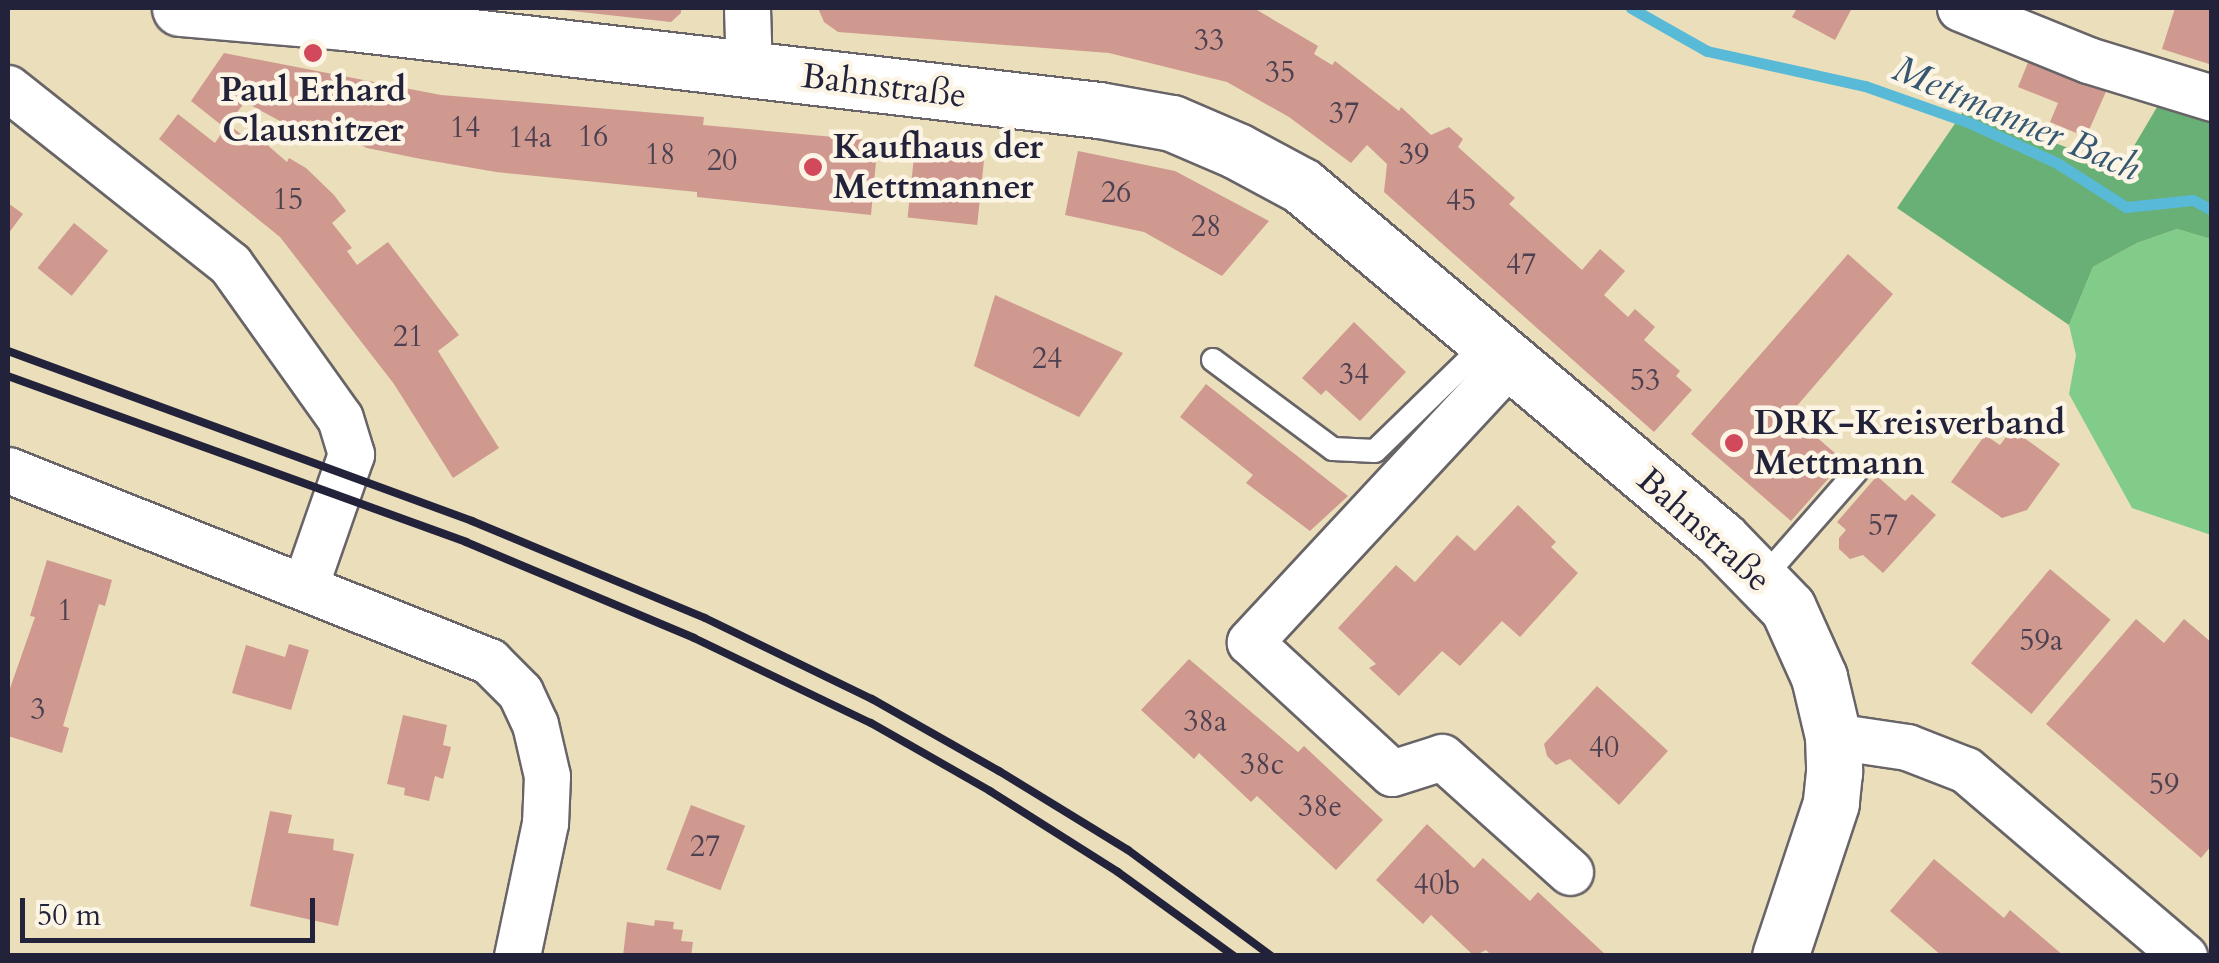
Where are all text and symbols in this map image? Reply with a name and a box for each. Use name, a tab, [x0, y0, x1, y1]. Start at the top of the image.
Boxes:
house number: 33	[1194, 23, 1224, 59]
marker: Paul Erhard Clausnitzer	[302, 42, 324, 64]
water label: Mettmanner Bach	[1886, 46, 2146, 192]
street label: Bahnstraße	[799, 55, 969, 117]
house number: 35	[1265, 55, 1295, 91]
place label: Paul Erhard Clausnitzer	[220, 69, 406, 151]
house number: 37	[1329, 96, 1359, 132]
house number: 14	[450, 110, 480, 146]
house number: 16	[578, 119, 608, 155]
house number: 14a	[508, 120, 552, 156]
place label: Kaufhaus der Mettmanner	[833, 126, 1043, 208]
house number: 18	[645, 137, 675, 173]
house number: 39	[1399, 137, 1429, 173]
house number: 20	[707, 143, 737, 179]
marker: Kaufhaus der Mettmanner	[802, 156, 824, 178]
house number: 26	[1101, 175, 1131, 211]
house number: 15	[273, 182, 303, 218]
house number: 45	[1446, 183, 1476, 219]
house number: 28	[1191, 209, 1221, 245]
house number: 47	[1506, 247, 1536, 283]
house number: 21	[393, 319, 423, 355]
house number: 24	[1032, 341, 1062, 377]
house number: 34	[1339, 357, 1369, 393]
house number: 53	[1630, 363, 1660, 399]
place label: DRK-Kreisverband Mettmann	[1754, 402, 2065, 484]
marker: DRK-Kreisverband Mettmann	[1723, 432, 1745, 454]
street label: Bahnstraße	[1628, 459, 1780, 601]
house number: 57	[1868, 508, 1898, 544]
house number: 1	[57, 593, 73, 629]
house number: 59a	[2019, 623, 2063, 659]
house number: 3	[30, 692, 46, 728]
house number: 38a	[1183, 704, 1227, 740]
house number: 40	[1589, 730, 1619, 766]
house number: 38c	[1240, 747, 1284, 783]
house number: 59	[2149, 767, 2179, 803]
house number: 38e	[1298, 789, 1342, 825]
house number: 27	[690, 829, 720, 865]
house number: 40b	[1414, 867, 1460, 903]
scale bar	[25, 878, 320, 940]
text: 50 m	[37, 895, 101, 936]

